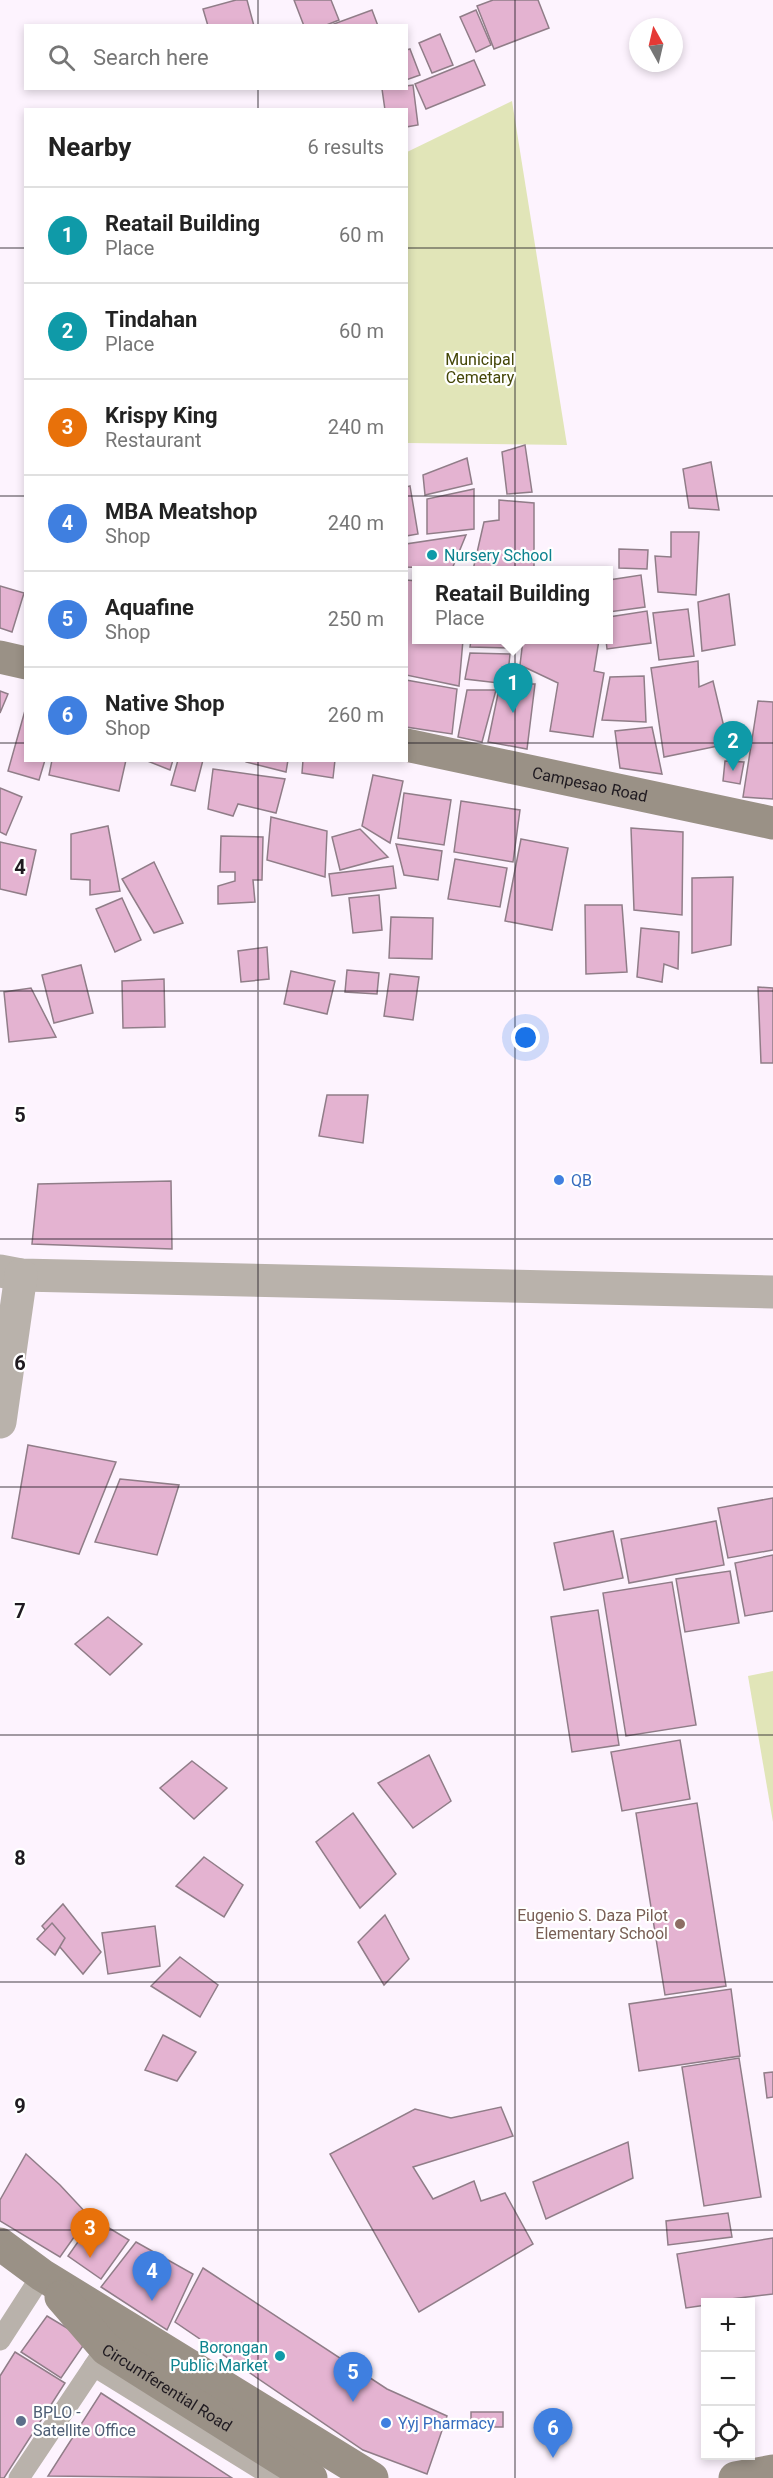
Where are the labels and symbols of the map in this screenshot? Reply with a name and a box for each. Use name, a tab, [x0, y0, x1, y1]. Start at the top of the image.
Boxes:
north arrow	[629, 18, 683, 72]
park label: Municipal Cemetary	[445, 350, 515, 387]
place label: Nursery School	[444, 546, 552, 565]
marker: Nursery School	[425, 548, 439, 562]
pin: 1	[494, 664, 532, 713]
pin: 2	[714, 722, 752, 771]
street label: Campesao Road	[530, 763, 649, 806]
text: 4	[14, 855, 26, 879]
your location	[511, 1023, 540, 1052]
text: 5	[14, 1103, 26, 1127]
place label: QB	[571, 1171, 592, 1190]
marker: QB	[552, 1173, 566, 1187]
text: 6	[14, 1351, 26, 1375]
text: 7	[14, 1599, 26, 1623]
text: 8	[14, 1846, 26, 1870]
place label: Eugenio S. Daza Pilot Elementary School	[517, 1906, 668, 1943]
marker: Eugenio S. Daza Pilot Elementary School	[673, 1917, 687, 1931]
text: 9	[14, 2094, 26, 2118]
pin: 3	[70, 2208, 110, 2258]
pin: 4	[132, 2252, 172, 2301]
place label: Borongan Public Market	[170, 2338, 268, 2375]
street label: Circumferential Road	[99, 2340, 236, 2435]
marker: Borongan Public Market	[273, 2349, 287, 2363]
pin: 5	[334, 2352, 372, 2402]
place label: BPLO - Satellite Office	[33, 2403, 136, 2440]
pin: 6	[534, 2408, 572, 2458]
marker: BPLO - Satellite Office	[14, 2414, 28, 2428]
place label: Yyj Pharmacy	[398, 2414, 495, 2433]
marker: Yyj Pharmacy	[379, 2416, 393, 2430]

